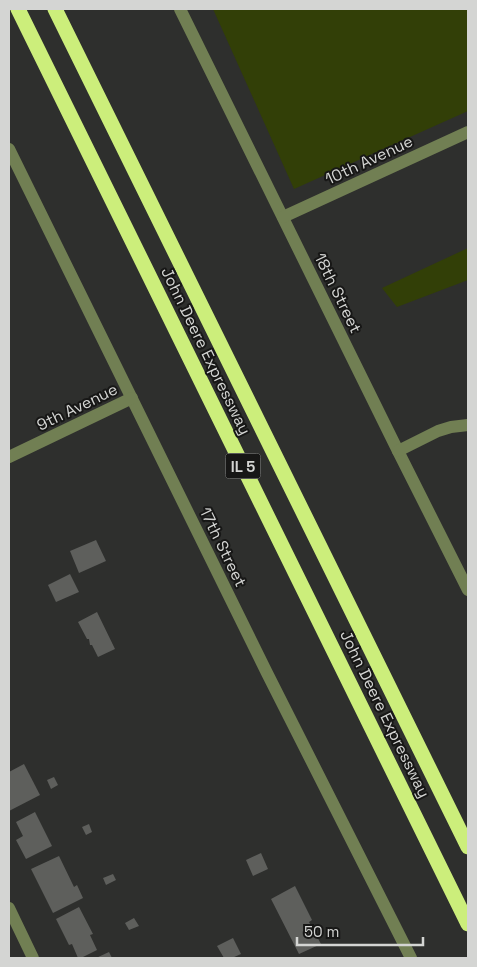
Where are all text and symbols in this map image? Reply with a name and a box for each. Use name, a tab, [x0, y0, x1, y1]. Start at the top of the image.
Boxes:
street label: 10th Avenue	[322, 131, 416, 189]
street label: 18th Street	[310, 249, 366, 337]
street label: John Deere Expressway	[156, 264, 256, 438]
street label: 9th Avenue	[33, 378, 121, 436]
road number: IL 5	[226, 454, 260, 478]
street label: 17th Street	[195, 504, 251, 590]
street label: John Deere Expressway	[335, 627, 435, 801]
scale bar	[297, 914, 423, 946]
text: 50 m	[304, 922, 339, 941]

